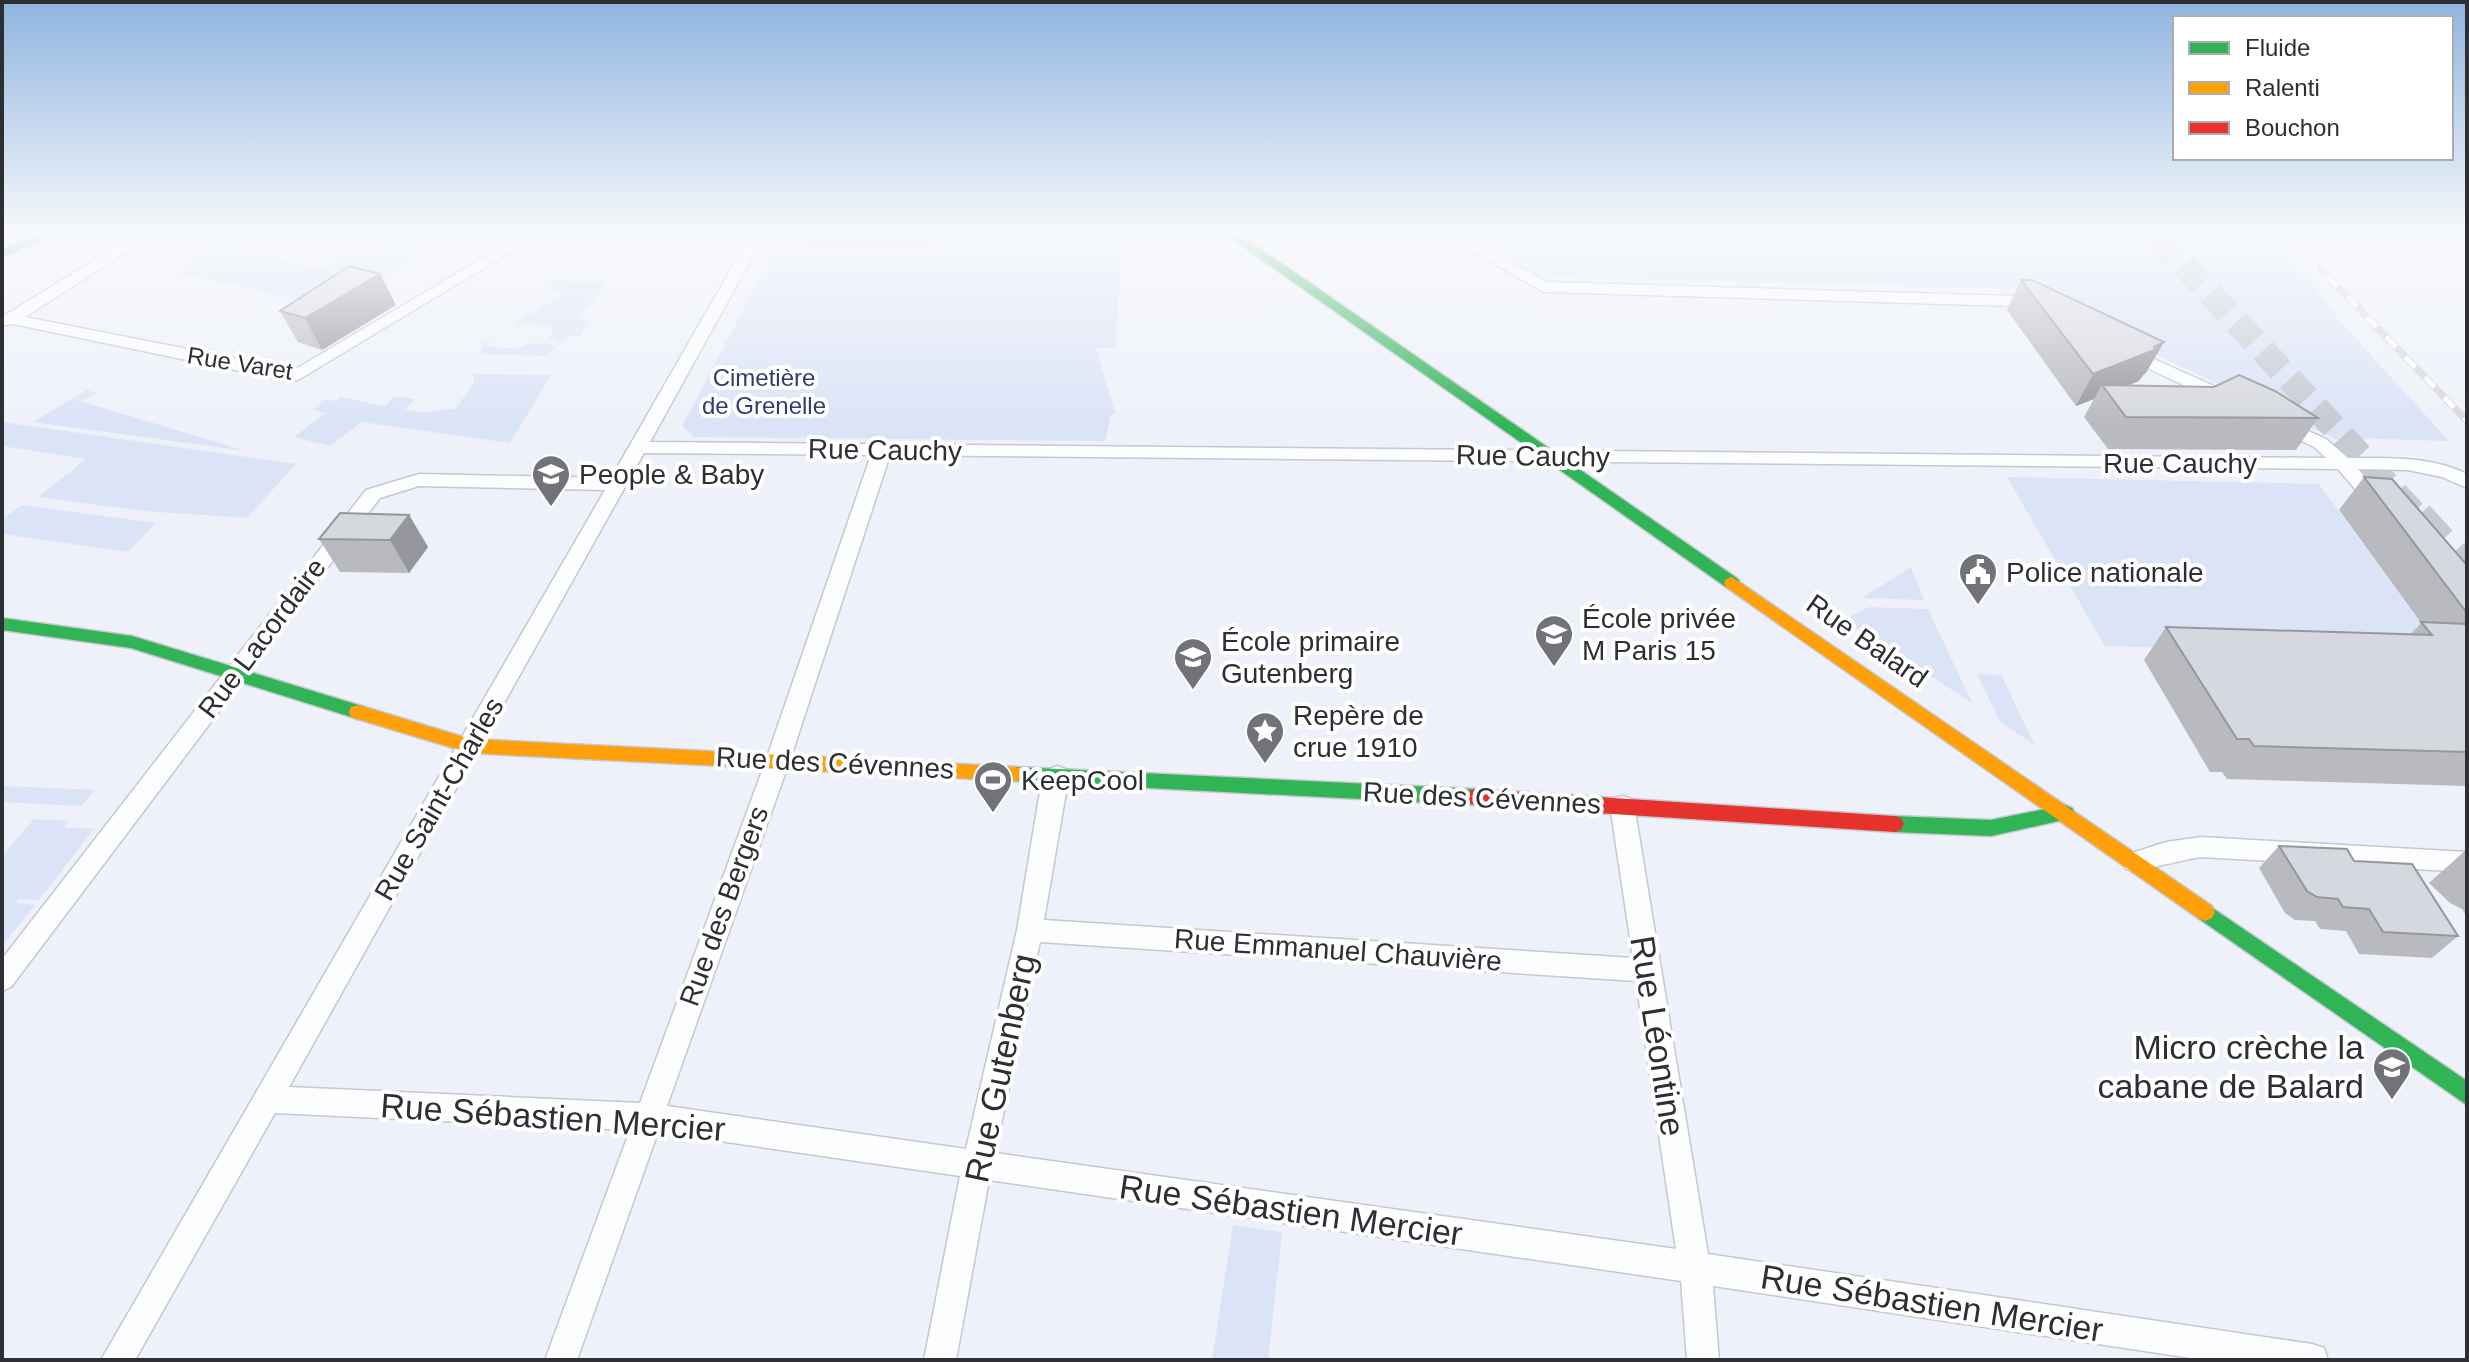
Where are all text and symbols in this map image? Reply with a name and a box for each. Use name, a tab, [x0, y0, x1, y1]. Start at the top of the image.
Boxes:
legend	[2173, 16, 2453, 160]
text: Fluide	[2245, 34, 2310, 61]
text: Ralenti	[2245, 74, 2320, 101]
text: Bouchon	[2245, 114, 2340, 141]
street label: Rue Varet	[185, 341, 295, 385]
park label: Cimetière de Grenelle	[702, 364, 826, 419]
street label: Rue Cauchy	[808, 433, 962, 467]
street label: Rue Cauchy	[1456, 439, 1610, 473]
street label: Rue Cauchy	[2103, 448, 2257, 479]
school or university icon: People & Baby	[530, 453, 572, 508]
place label: People & Baby	[579, 459, 764, 490]
public building icon: Police nationale	[1957, 551, 1999, 606]
street label: Rue Lacordaire	[192, 552, 332, 724]
place label: Police nationale	[2006, 557, 2204, 588]
street label: Rue Balard	[1801, 588, 1933, 694]
place label: École privée M Paris 15	[1582, 603, 1736, 666]
school or university icon: École privée M Paris 15	[1533, 613, 1575, 668]
place label: École primaire Gutenberg	[1221, 626, 1400, 689]
school or university icon: École primaire Gutenberg	[1172, 636, 1214, 691]
street label: Rue Saint-Charles	[368, 692, 510, 906]
place label: Repère de crue 1910	[1293, 700, 1424, 763]
place icon: Repère de crue 1910	[1244, 710, 1286, 765]
street label: Rue des Cévennes	[715, 741, 955, 785]
sports icon: KeepCool	[972, 759, 1014, 814]
place label: KeepCool	[1021, 765, 1144, 796]
street label: Rue des Cévennes	[1362, 776, 1602, 820]
street label: Rue des Bergers	[674, 802, 774, 1010]
street label: Rue Emmanuel Chauvière	[1173, 923, 1503, 977]
street label: Rue Léontine	[1623, 933, 1693, 1139]
street label: Rue Gutenberg	[957, 950, 1043, 1186]
place label: Micro crèche la cabane de Balard	[2097, 1028, 2364, 1105]
school or university icon: Micro crèche la cabane de Balard	[2371, 1046, 2413, 1101]
street label: Rue Sébastien Mercier	[379, 1086, 727, 1148]
street label: Rue Sébastien Mercier	[1117, 1167, 1465, 1253]
street label: Rue Sébastien Mercier	[1758, 1257, 2106, 1349]

